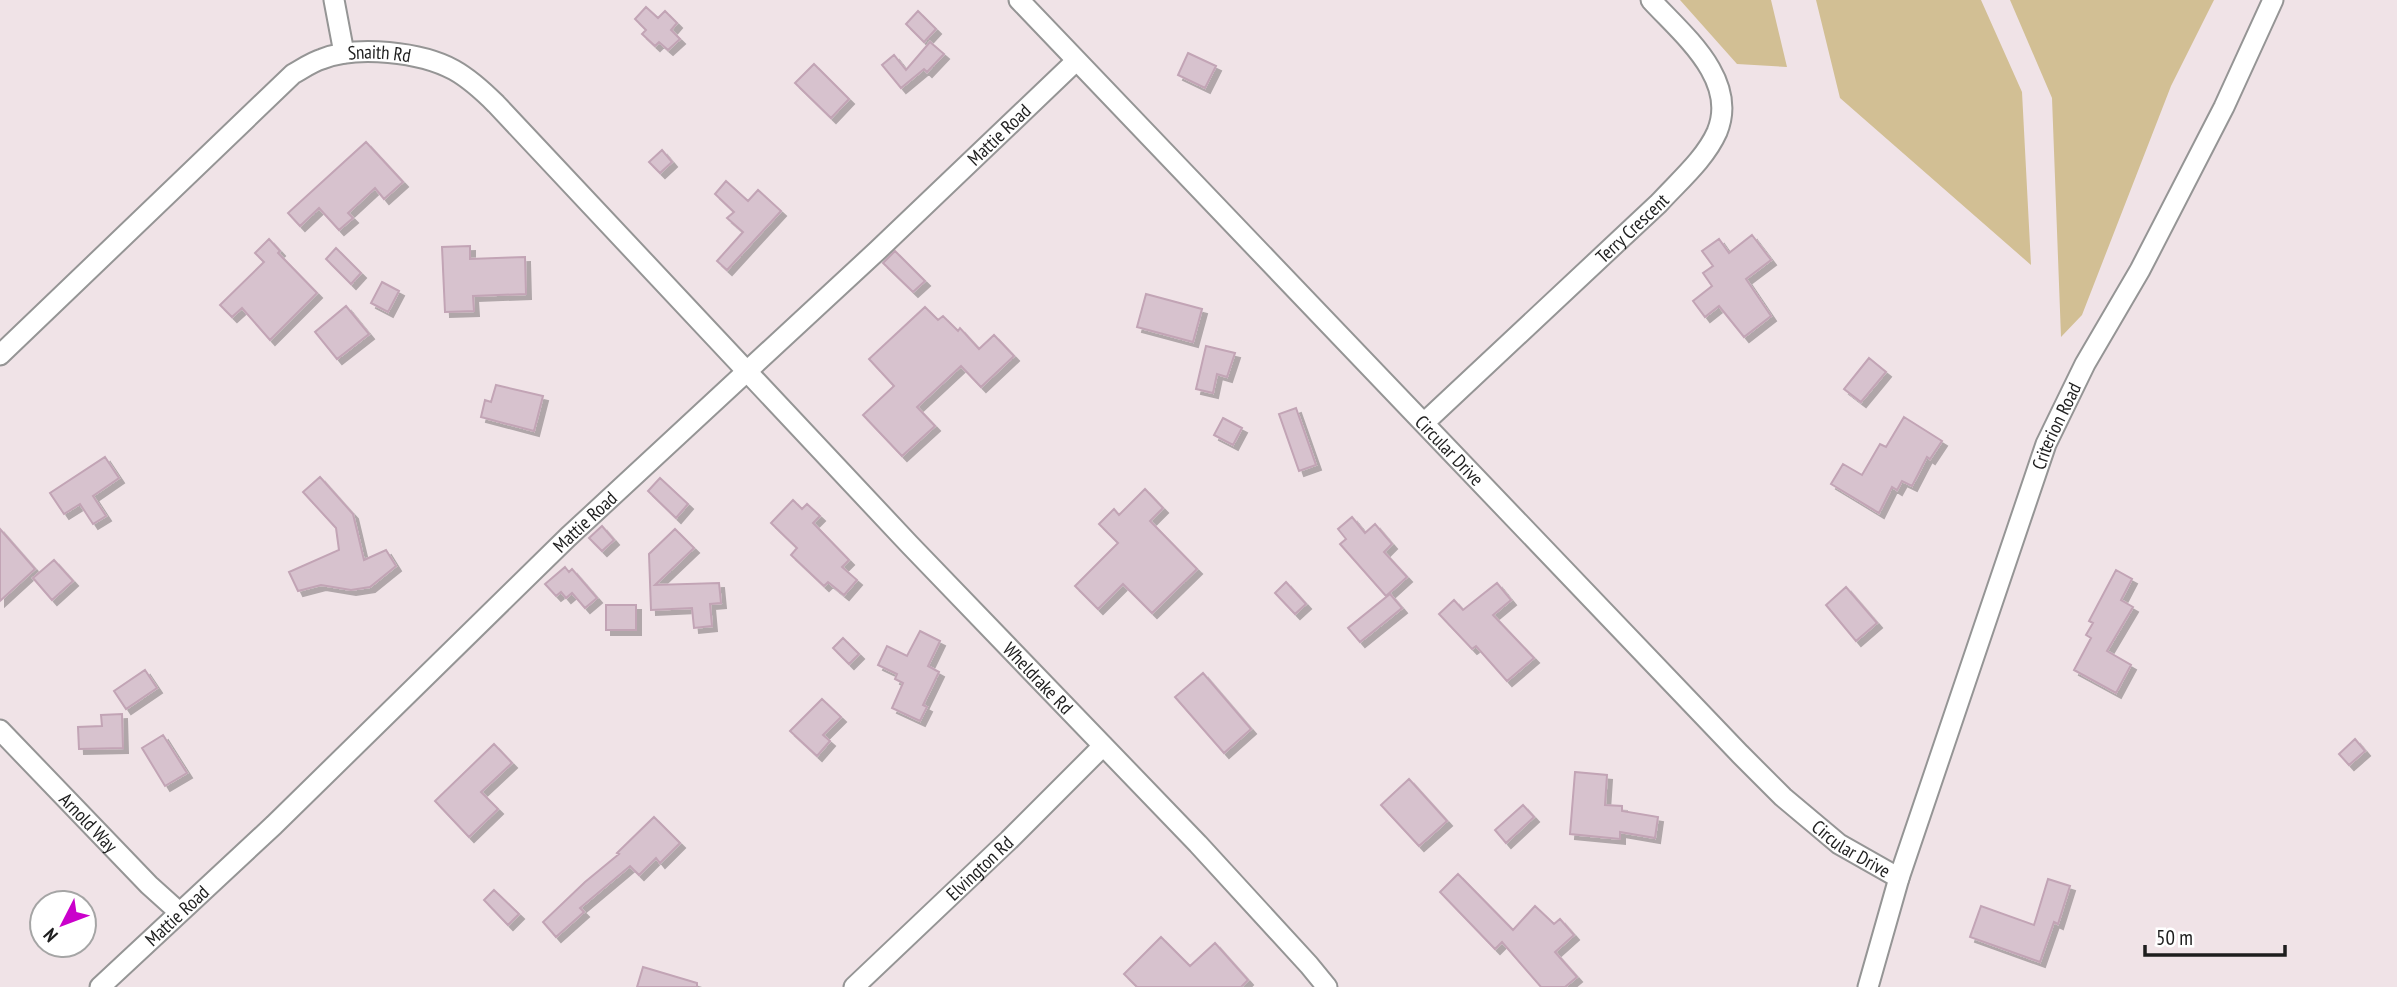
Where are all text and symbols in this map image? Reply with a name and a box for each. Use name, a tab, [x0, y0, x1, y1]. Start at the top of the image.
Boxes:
street label: Snaith Rd	[347, 40, 413, 67]
street label: Mattie Road	[962, 99, 1036, 170]
street label: Terry Crescent	[1591, 188, 1674, 268]
street label: Criterion Road	[2026, 378, 2086, 473]
street label: Circular Drive	[1410, 410, 1489, 491]
street label: Mattie Road	[548, 486, 622, 557]
street label: Wheldrake Rd	[998, 637, 1078, 719]
street label: Arnold Way	[54, 787, 124, 858]
street label: Circular Drive	[1807, 814, 1895, 883]
street label: Elvington Rd	[941, 830, 1018, 905]
street label: Mattie Road	[140, 880, 214, 951]
north arrow	[28, 889, 98, 959]
scale bar	[2145, 914, 2285, 958]
text: N	[38, 924, 63, 947]
text: 50 m	[2156, 924, 2193, 951]

